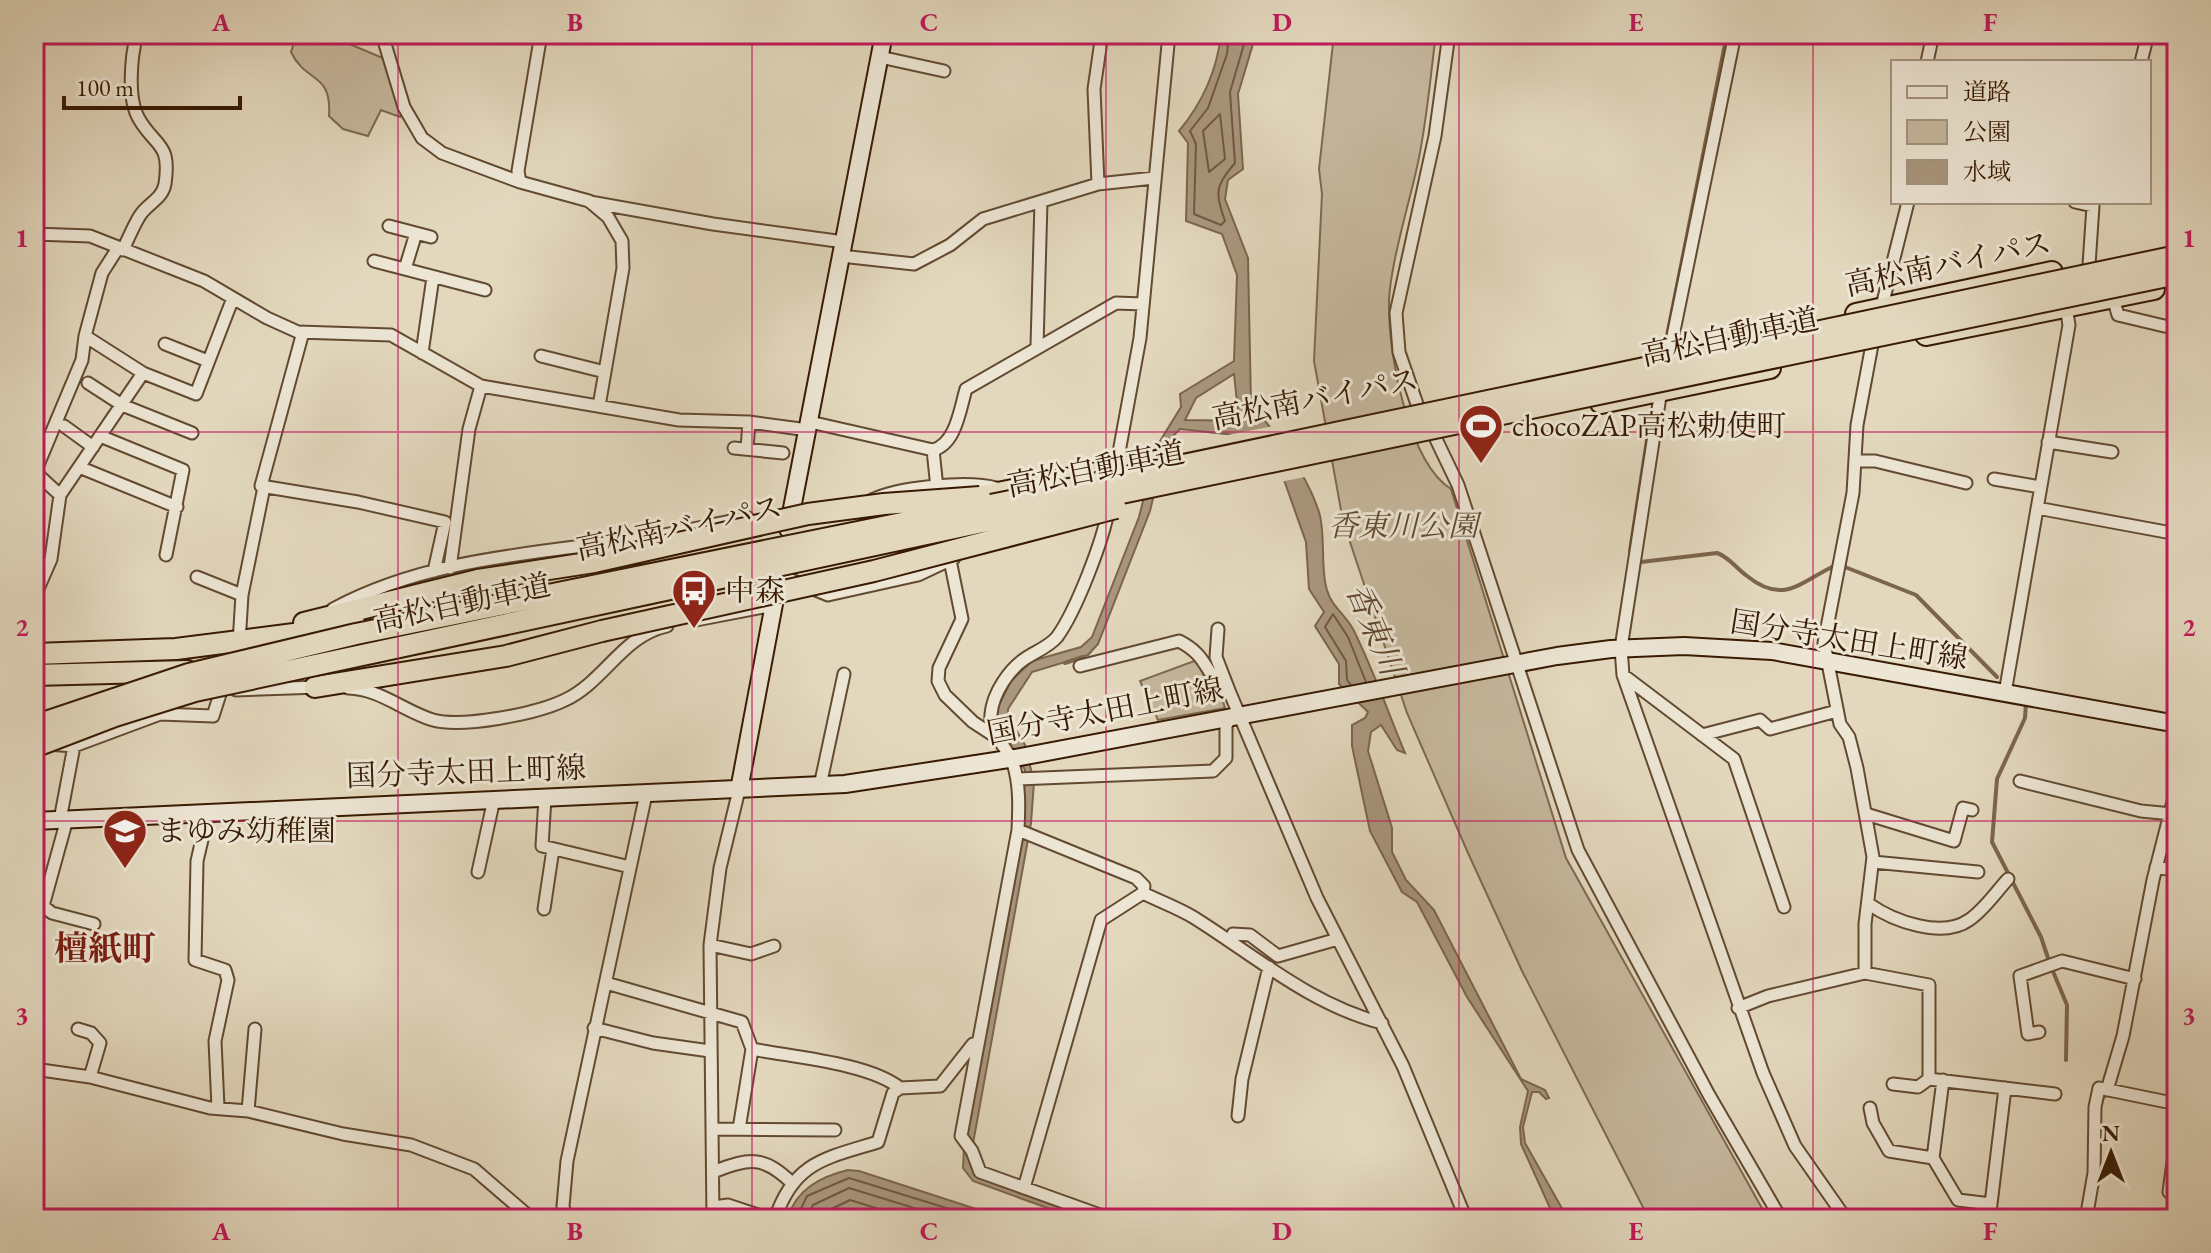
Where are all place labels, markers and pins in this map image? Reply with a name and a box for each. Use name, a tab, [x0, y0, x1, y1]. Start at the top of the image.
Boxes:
sports icon: chocoZAP高松勅使町	[1457, 402, 1505, 465]
place label: chocoZAP高松勅使町	[1512, 406, 1786, 445]
bus stop icon: 中森	[670, 567, 718, 630]
place label: 中森	[725, 571, 785, 610]
school or university icon: まゆみ幼稚園	[101, 807, 149, 870]
place label: まゆみ幼稚園	[156, 811, 336, 850]

